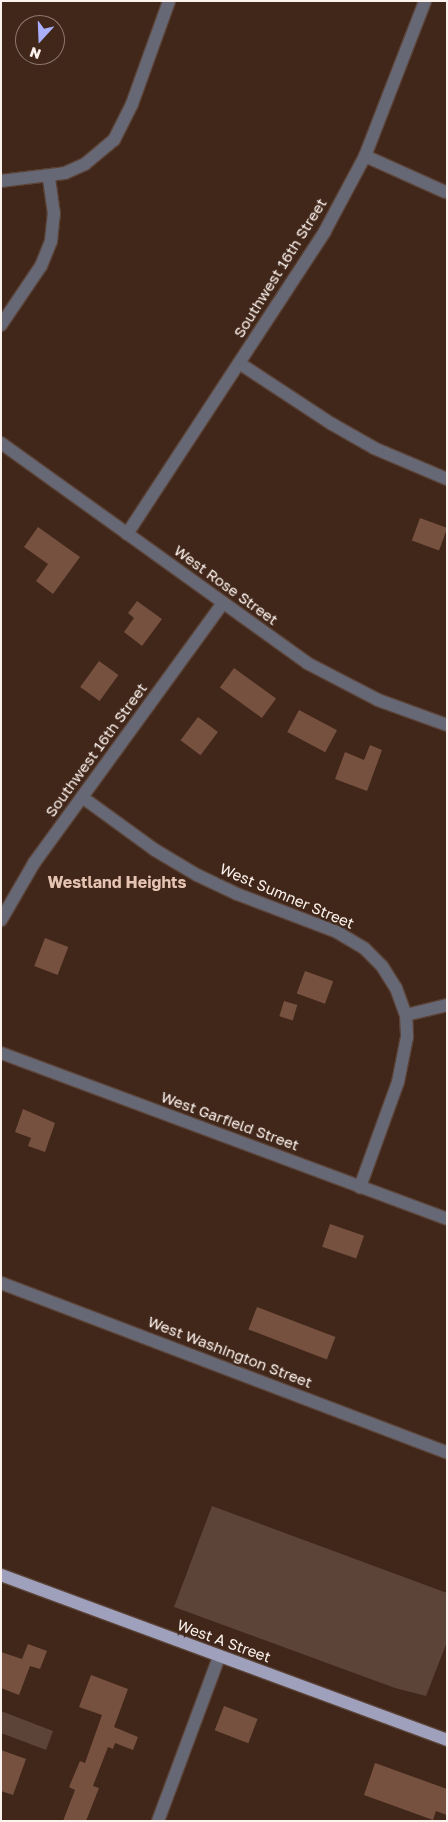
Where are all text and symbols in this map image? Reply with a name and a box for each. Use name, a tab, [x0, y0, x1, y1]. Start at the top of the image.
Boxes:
north arrow	[15, 15, 65, 65]
text: N	[27, 44, 43, 63]
street label: Southwest 16th Street	[230, 195, 330, 341]
street label: West Rose Street	[171, 541, 281, 629]
street label: Southwest 16th Street	[41, 680, 151, 820]
street label: West Sumner Street	[217, 860, 357, 932]
district label: Westland Heights	[48, 872, 186, 892]
street label: West Garfield Street	[159, 1088, 301, 1154]
street label: West Washington Street	[145, 1312, 315, 1392]
street label: West A Street	[175, 1616, 273, 1666]

